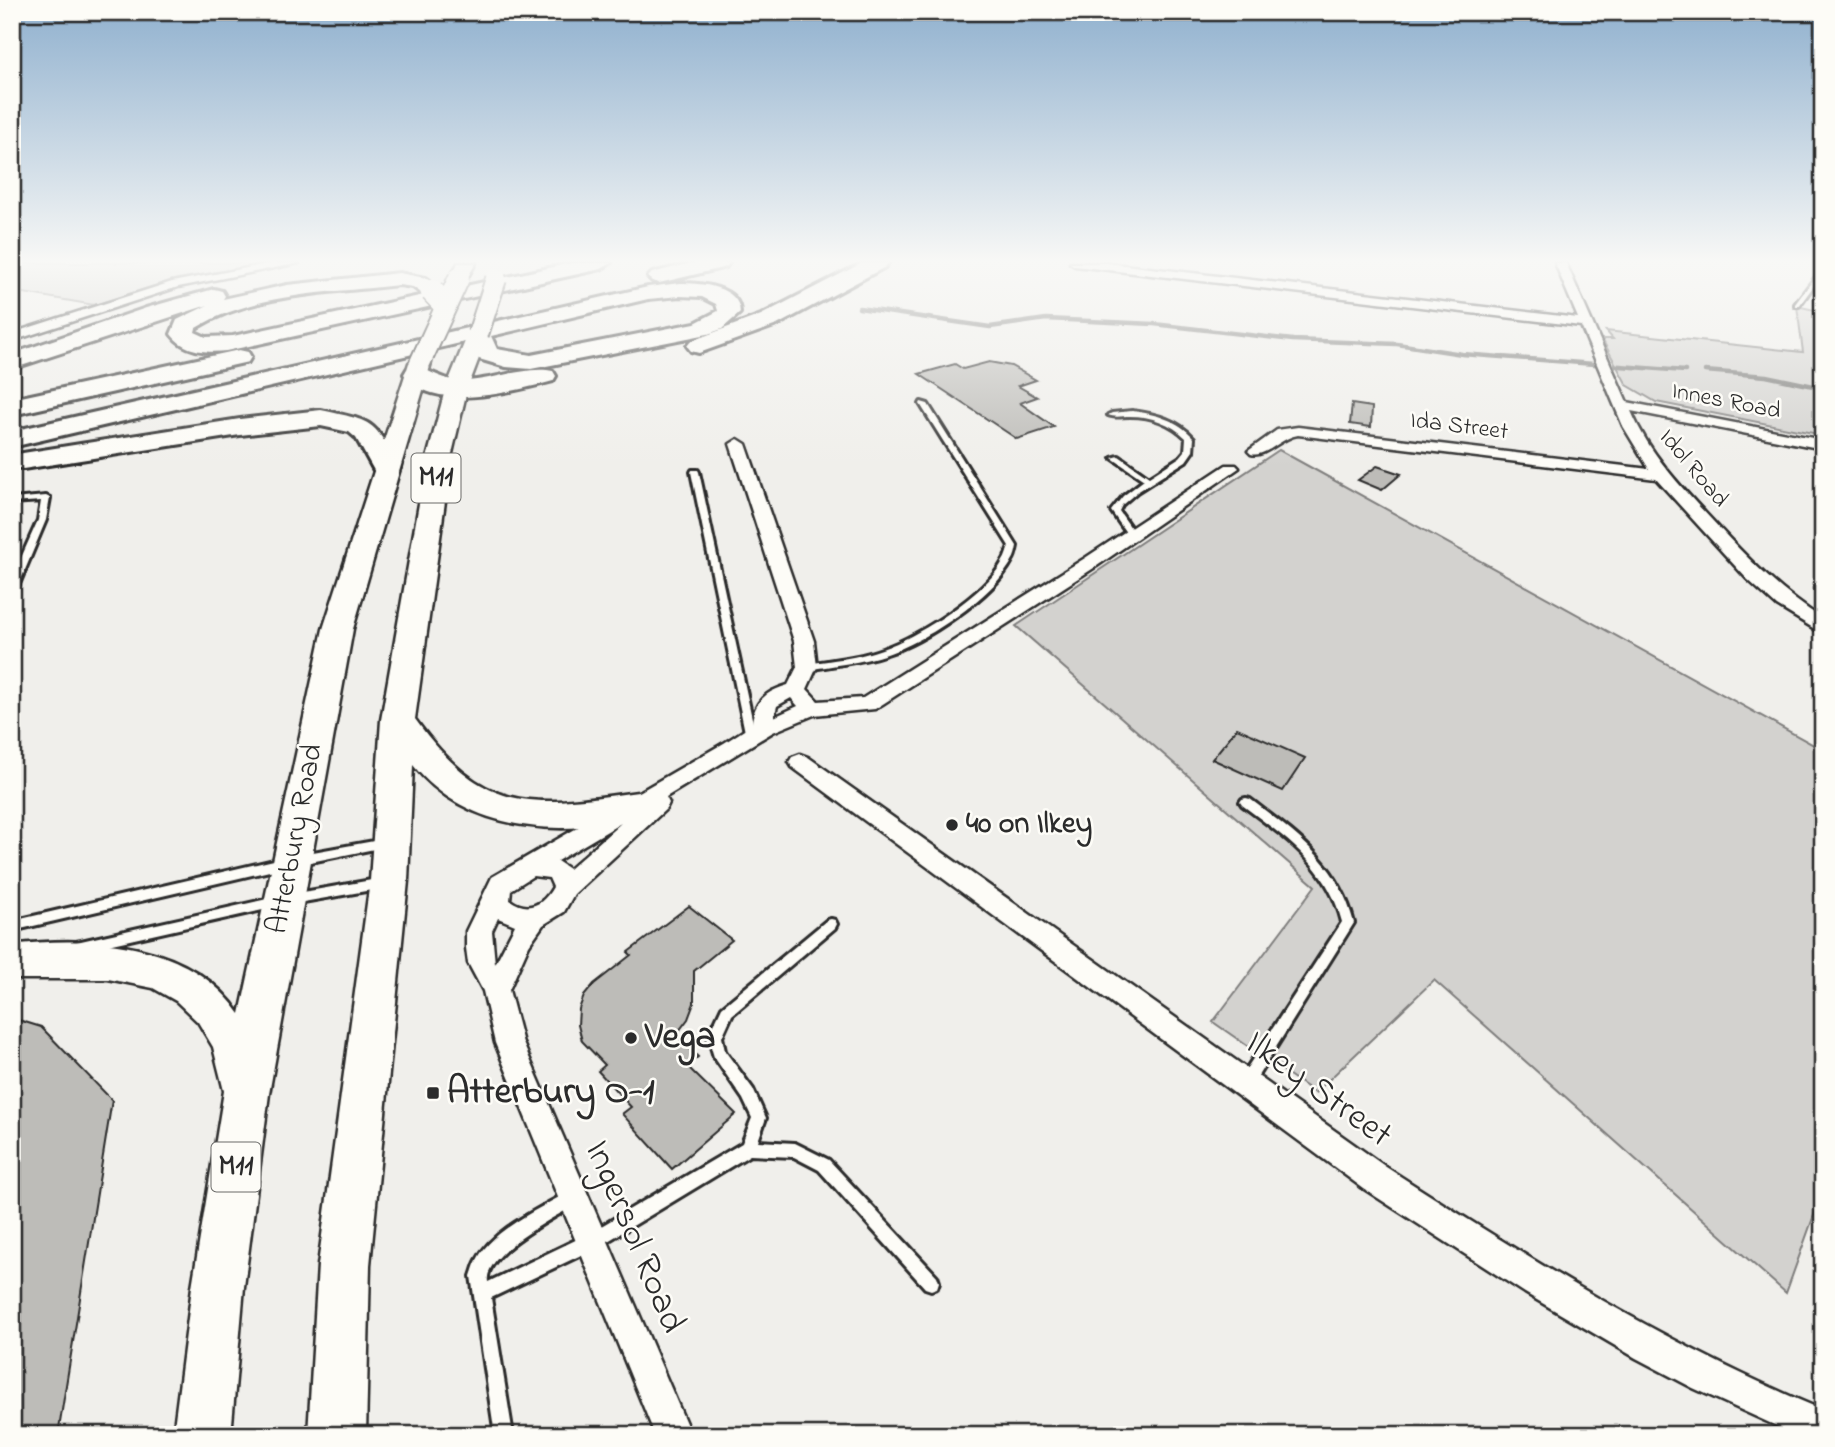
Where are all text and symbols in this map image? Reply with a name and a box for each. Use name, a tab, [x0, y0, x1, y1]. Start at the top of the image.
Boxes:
street label: Innes Road	[1668, 374, 1784, 430]
street label: Ida Street	[1408, 404, 1510, 450]
street label: Idol Road	[1650, 422, 1737, 516]
road number: M11	[412, 454, 460, 503]
street label: Atterbury Road	[256, 740, 336, 938]
place label: 40 on Ilkey	[966, 803, 1092, 847]
marker: 40 on Ilkey	[944, 817, 960, 833]
place label: Vega	[644, 1011, 716, 1066]
street label: Ilkey Street	[1233, 1018, 1403, 1162]
marker: Vega	[623, 1030, 639, 1046]
place label: Atterbury O-1	[447, 1066, 655, 1120]
marker: Atterbury O-1	[425, 1085, 441, 1101]
street label: Ingersol Road	[569, 1132, 699, 1342]
road number: M11	[212, 1142, 260, 1192]

